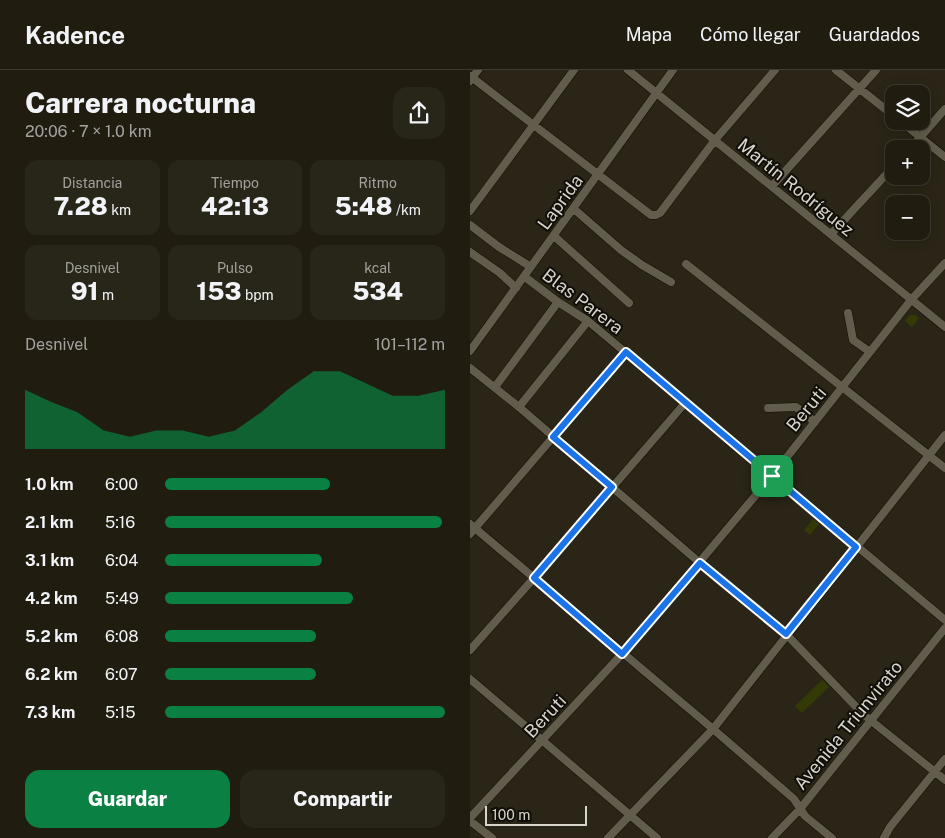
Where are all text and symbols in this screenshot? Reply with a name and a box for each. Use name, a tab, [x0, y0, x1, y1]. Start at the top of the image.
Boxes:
text: Kadence	[25, 21, 125, 49]
text: Mapa	[626, 24, 672, 45]
text: Cómo llegar	[700, 24, 801, 45]
text: Guardados	[829, 24, 920, 45]
map controls	[885, 85, 930, 240]
button: layers	[885, 85, 930, 130]
text: Carrera nocturna	[25, 86, 256, 119]
button: share	[393, 87, 445, 139]
text: 20:06 · 7 × 1.0 km	[25, 122, 152, 141]
street label: Martín Rodríguez	[734, 134, 858, 240]
button: +	[885, 140, 930, 185]
street label: Laprida	[533, 170, 587, 234]
text: Distancia	[62, 175, 122, 191]
text: Tiempo	[211, 175, 259, 191]
text: Ritmo	[359, 175, 397, 191]
text: 7.28	[53, 191, 108, 221]
text: 42:13	[201, 191, 269, 221]
text: 5:48	[334, 191, 393, 221]
button: −	[885, 195, 930, 240]
text: km	[108, 202, 131, 218]
text: /km	[393, 202, 421, 218]
text: Desnivel	[65, 260, 120, 276]
text: Pulso	[217, 260, 253, 276]
text: kcal	[364, 260, 391, 276]
street label: Blas Parera	[538, 264, 628, 338]
text: 91	[71, 276, 98, 306]
text: 153	[196, 276, 242, 306]
text: 534	[352, 276, 403, 306]
text: m	[98, 287, 114, 303]
text: bpm	[242, 287, 274, 303]
text: Desnivel	[25, 335, 88, 354]
text: 101–112 m	[374, 335, 445, 354]
street label: Beruti	[782, 382, 830, 436]
pin	[751, 455, 793, 497]
icon: arrive	[758, 462, 786, 490]
text: 1.0 km	[25, 475, 74, 494]
text: 6:00	[105, 475, 138, 494]
text: 2.1 km	[25, 513, 74, 532]
text: 5:16	[105, 513, 135, 532]
text: 3.1 km	[25, 551, 74, 570]
text: 6:04	[105, 551, 138, 570]
text: 4.2 km	[25, 589, 78, 608]
text: 5:49	[105, 589, 139, 608]
text: 5.2 km	[25, 627, 78, 646]
text: 6:08	[105, 627, 139, 646]
street label: Avenida Triunvirato	[790, 656, 906, 794]
text: 6.2 km	[25, 665, 78, 684]
text: 6:07	[105, 665, 138, 684]
street label: Beruti	[520, 690, 570, 742]
text: 7.3 km	[25, 703, 75, 722]
text: 5:15	[105, 703, 136, 722]
button: Guardar	[25, 770, 230, 828]
button: Compartir	[240, 770, 445, 828]
scale bar	[485, 803, 588, 826]
text: 100 m	[492, 807, 530, 823]

